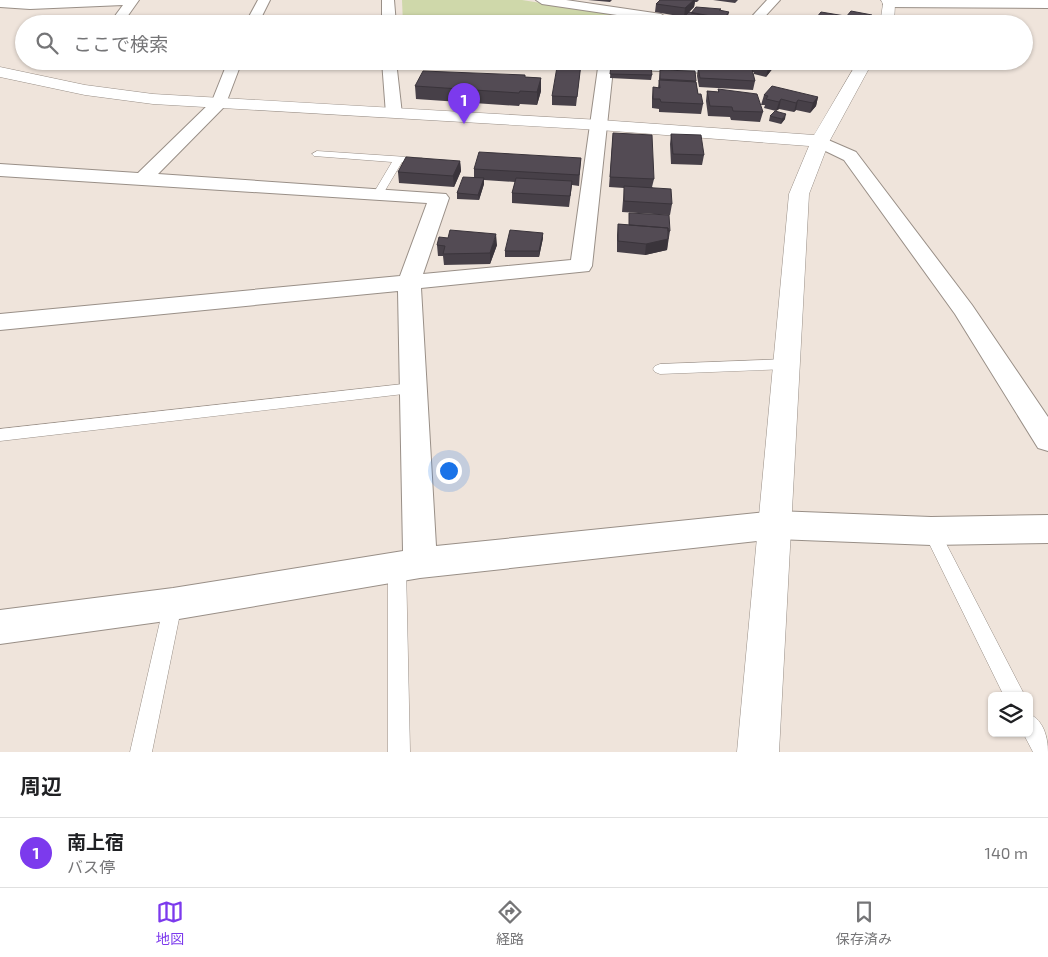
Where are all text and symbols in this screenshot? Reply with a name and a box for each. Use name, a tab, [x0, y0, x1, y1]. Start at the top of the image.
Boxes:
search box	[15, 15, 1033, 70]
icon: search	[33, 29, 61, 57]
text: ここで検索	[73, 32, 168, 55]
pin: 1	[448, 83, 480, 124]
your location	[436, 458, 462, 484]
map controls	[988, 692, 1033, 737]
button: layers	[988, 692, 1033, 737]
text: 周辺	[20, 773, 62, 798]
text: 南上宿	[67, 830, 124, 853]
text: 1	[33, 843, 39, 862]
text: 140 m	[985, 843, 1028, 862]
text: バス停	[67, 857, 115, 876]
tab: 地図	[156, 898, 184, 948]
tab: 経路	[496, 898, 524, 948]
tab: 保存済み	[836, 898, 892, 948]

